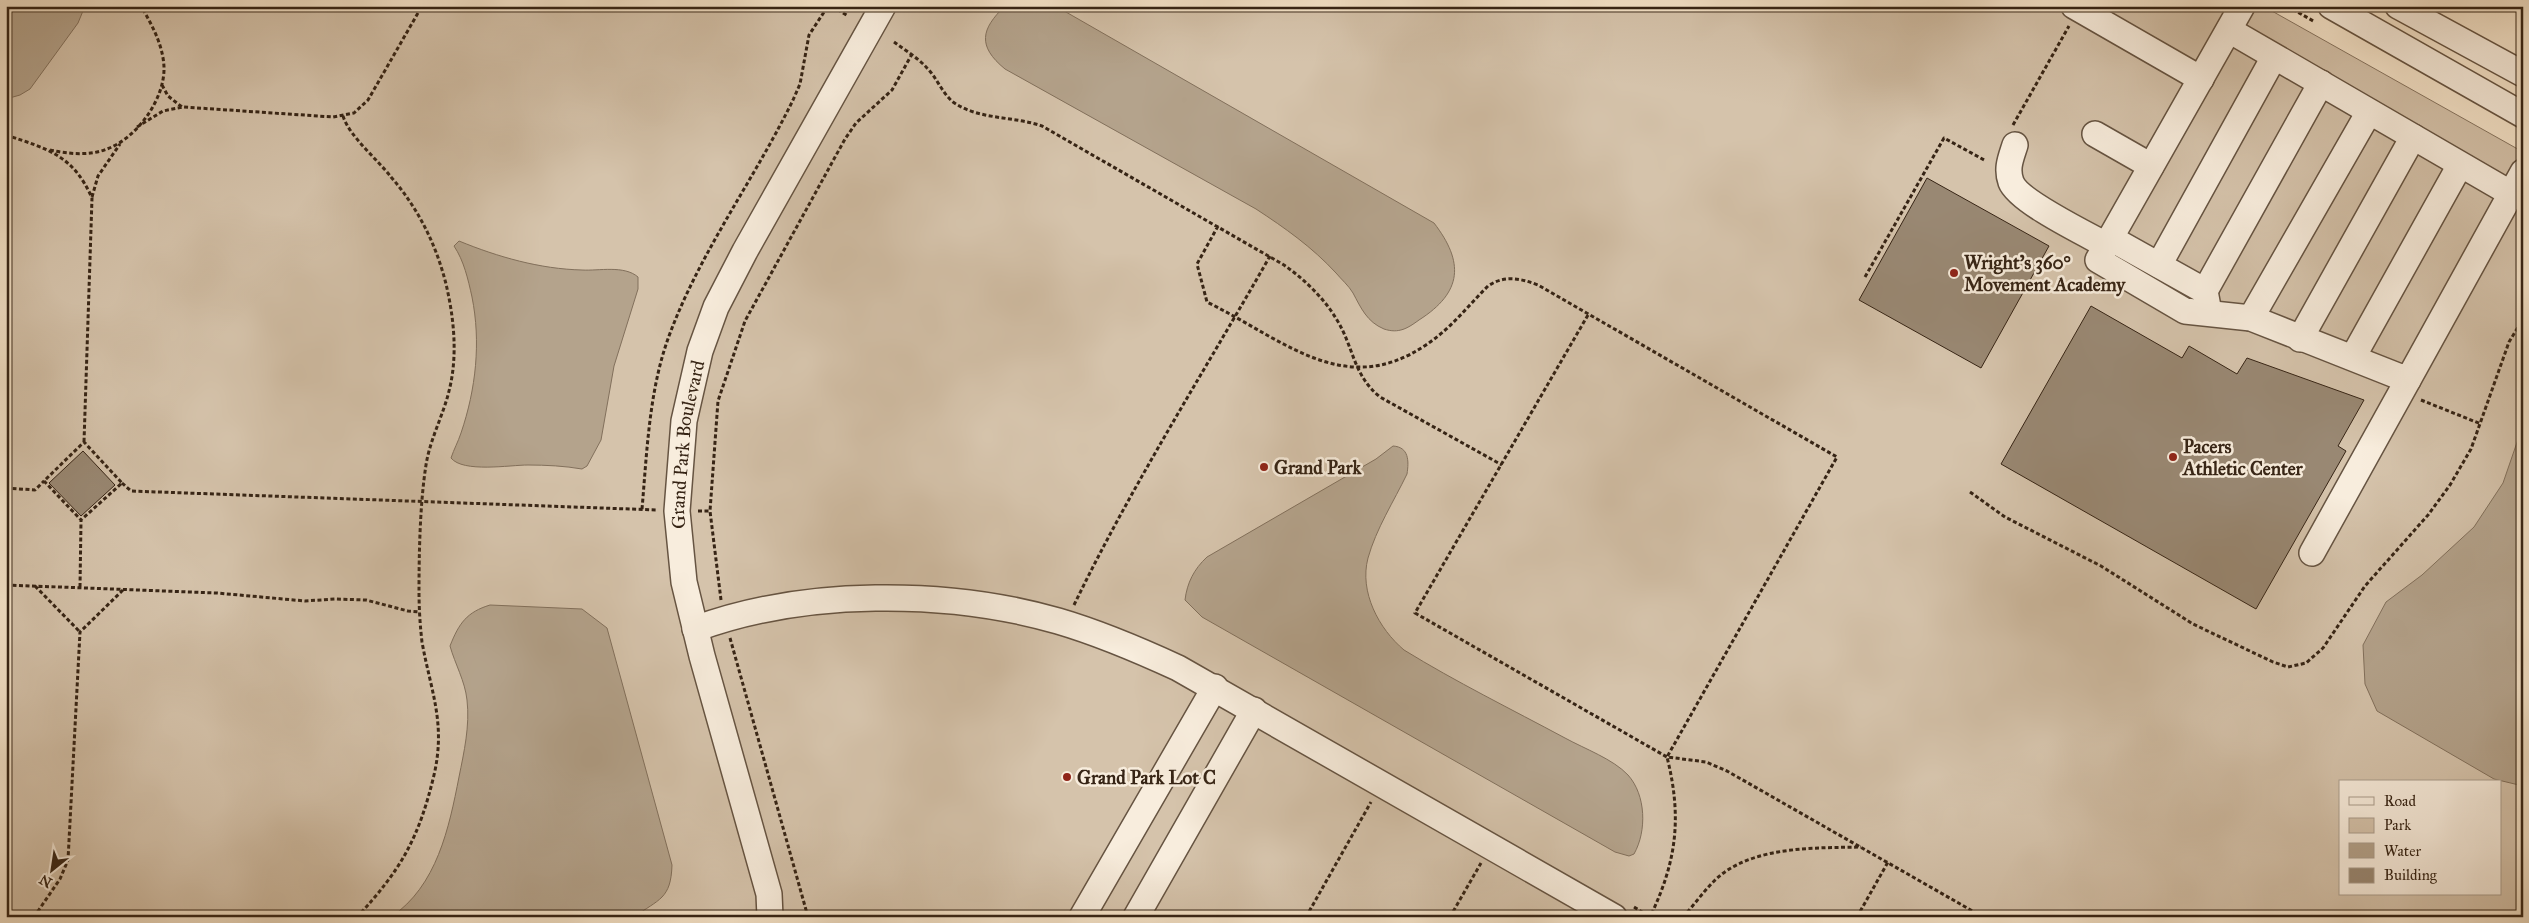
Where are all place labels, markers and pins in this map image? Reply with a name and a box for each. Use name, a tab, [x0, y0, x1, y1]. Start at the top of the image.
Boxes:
place label: Wright's 360° Movement Academy	[1964, 251, 2126, 297]
marker: Wright's 360° Movement Academy	[1948, 267, 1960, 279]
place label: Pacers Athletic Center	[2181, 435, 2304, 480]
marker: Pacers Athletic Center	[2167, 451, 2179, 463]
place label: Grand Park	[1274, 456, 1362, 479]
marker: Grand Park	[1258, 461, 1270, 473]
place label: Grand Park Lot C	[1077, 766, 1216, 789]
marker: Grand Park Lot C	[1061, 771, 1073, 783]

